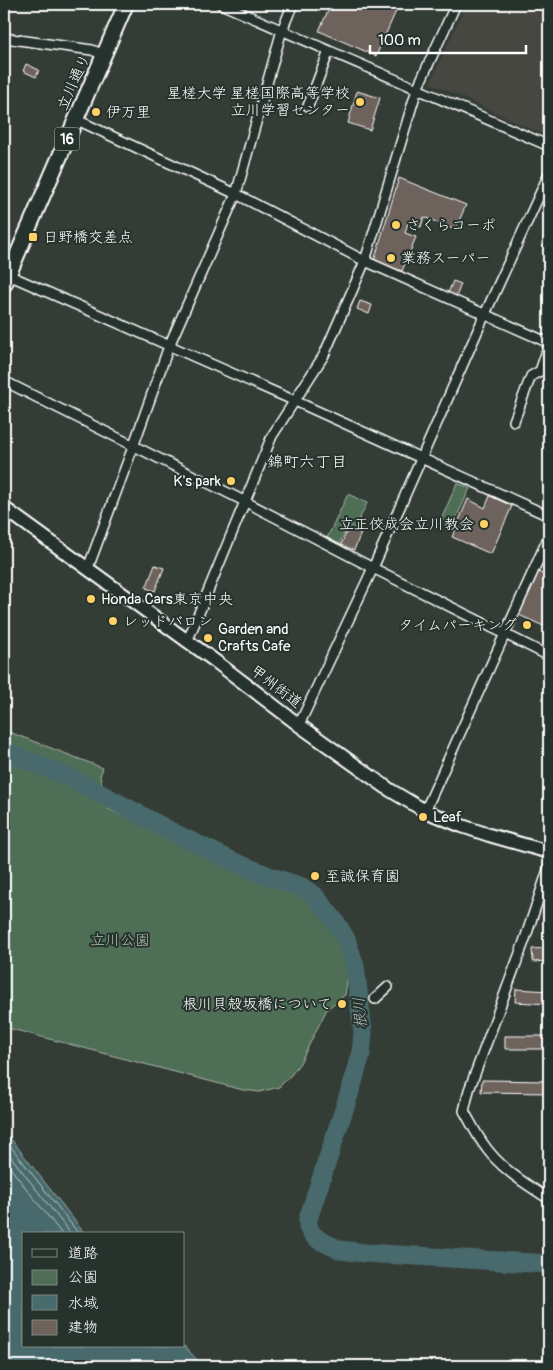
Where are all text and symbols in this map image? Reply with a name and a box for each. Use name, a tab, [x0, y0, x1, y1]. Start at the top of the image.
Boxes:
scale bar	[370, 22, 527, 54]
text: 100 m	[378, 31, 421, 50]
street label: 立川通り	[53, 51, 95, 113]
place label: 星槎大学 星槎国際高等学校 立川学習センター	[167, 84, 350, 120]
marker: 星槎大学 星槎国際高等学校 立川学習センター	[354, 96, 366, 108]
place label: 伊万里	[106, 103, 151, 122]
marker: 伊万里	[90, 106, 102, 118]
road number: 16	[54, 128, 80, 150]
place label: さくらコーポ	[406, 216, 496, 235]
marker: さくらコーポ	[390, 219, 402, 231]
place label: 日野橋交差点	[43, 228, 133, 247]
marker: 日野橋交差点	[27, 231, 39, 243]
place label: 業務スーパー	[401, 249, 490, 268]
marker: 業務スーパー	[385, 252, 397, 264]
district label: 錦町六丁目	[267, 452, 347, 472]
place label: K's park	[173, 472, 222, 491]
marker: K's park	[225, 475, 237, 487]
place label: 立正佼成会立川教会	[339, 515, 474, 534]
marker: 立正佼成会立川教会	[478, 518, 490, 530]
place label: Honda Cars東京中央	[101, 590, 233, 609]
marker: Honda Cars東京中央	[85, 593, 97, 605]
place label: レッドバロン	[123, 612, 213, 631]
marker: レッドバロン	[107, 615, 119, 627]
place label: タイムパーキング	[398, 616, 517, 635]
marker: タイムパーキング	[521, 619, 533, 631]
place label: Garden and Crafts Cafe	[218, 620, 291, 656]
marker: Garden and Crafts Cafe	[202, 632, 214, 644]
street label: 甲州街道	[246, 661, 306, 713]
place label: Leaf	[433, 808, 462, 827]
marker: Leaf	[417, 811, 429, 823]
place label: 至誠保育園	[325, 867, 400, 886]
marker: 至誠保育園	[309, 870, 321, 882]
park label: 立川公園	[90, 931, 150, 950]
place label: 根川貝殻坂橋について	[182, 995, 332, 1014]
water label: 根川	[349, 996, 371, 1030]
marker: 根川貝殻坂橋について	[336, 998, 348, 1010]
legend	[22, 1232, 185, 1348]
text: 道路	[68, 1244, 98, 1263]
text: 公園	[68, 1268, 98, 1287]
text: 水域	[68, 1294, 98, 1313]
text: 建物	[68, 1318, 98, 1337]

